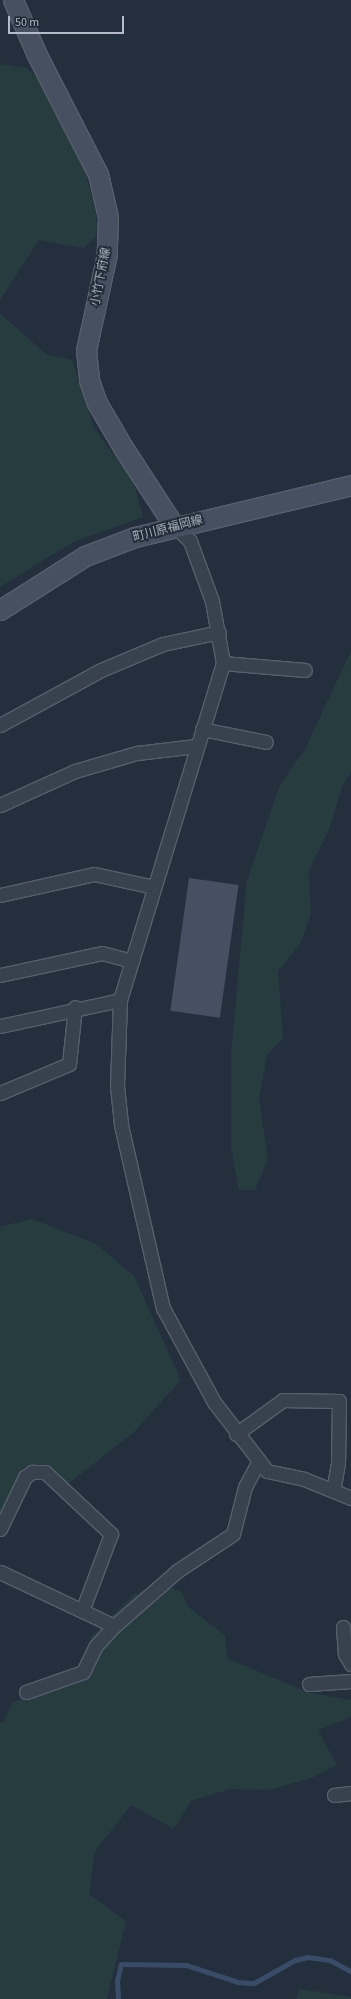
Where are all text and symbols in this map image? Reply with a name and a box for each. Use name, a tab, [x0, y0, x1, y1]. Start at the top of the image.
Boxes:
scale bar	[10, 8, 126, 34]
text: 50 m	[15, 14, 39, 31]
street label: 小竹下府線	[88, 246, 114, 308]
street label: 町川原福岡線	[131, 513, 205, 545]

